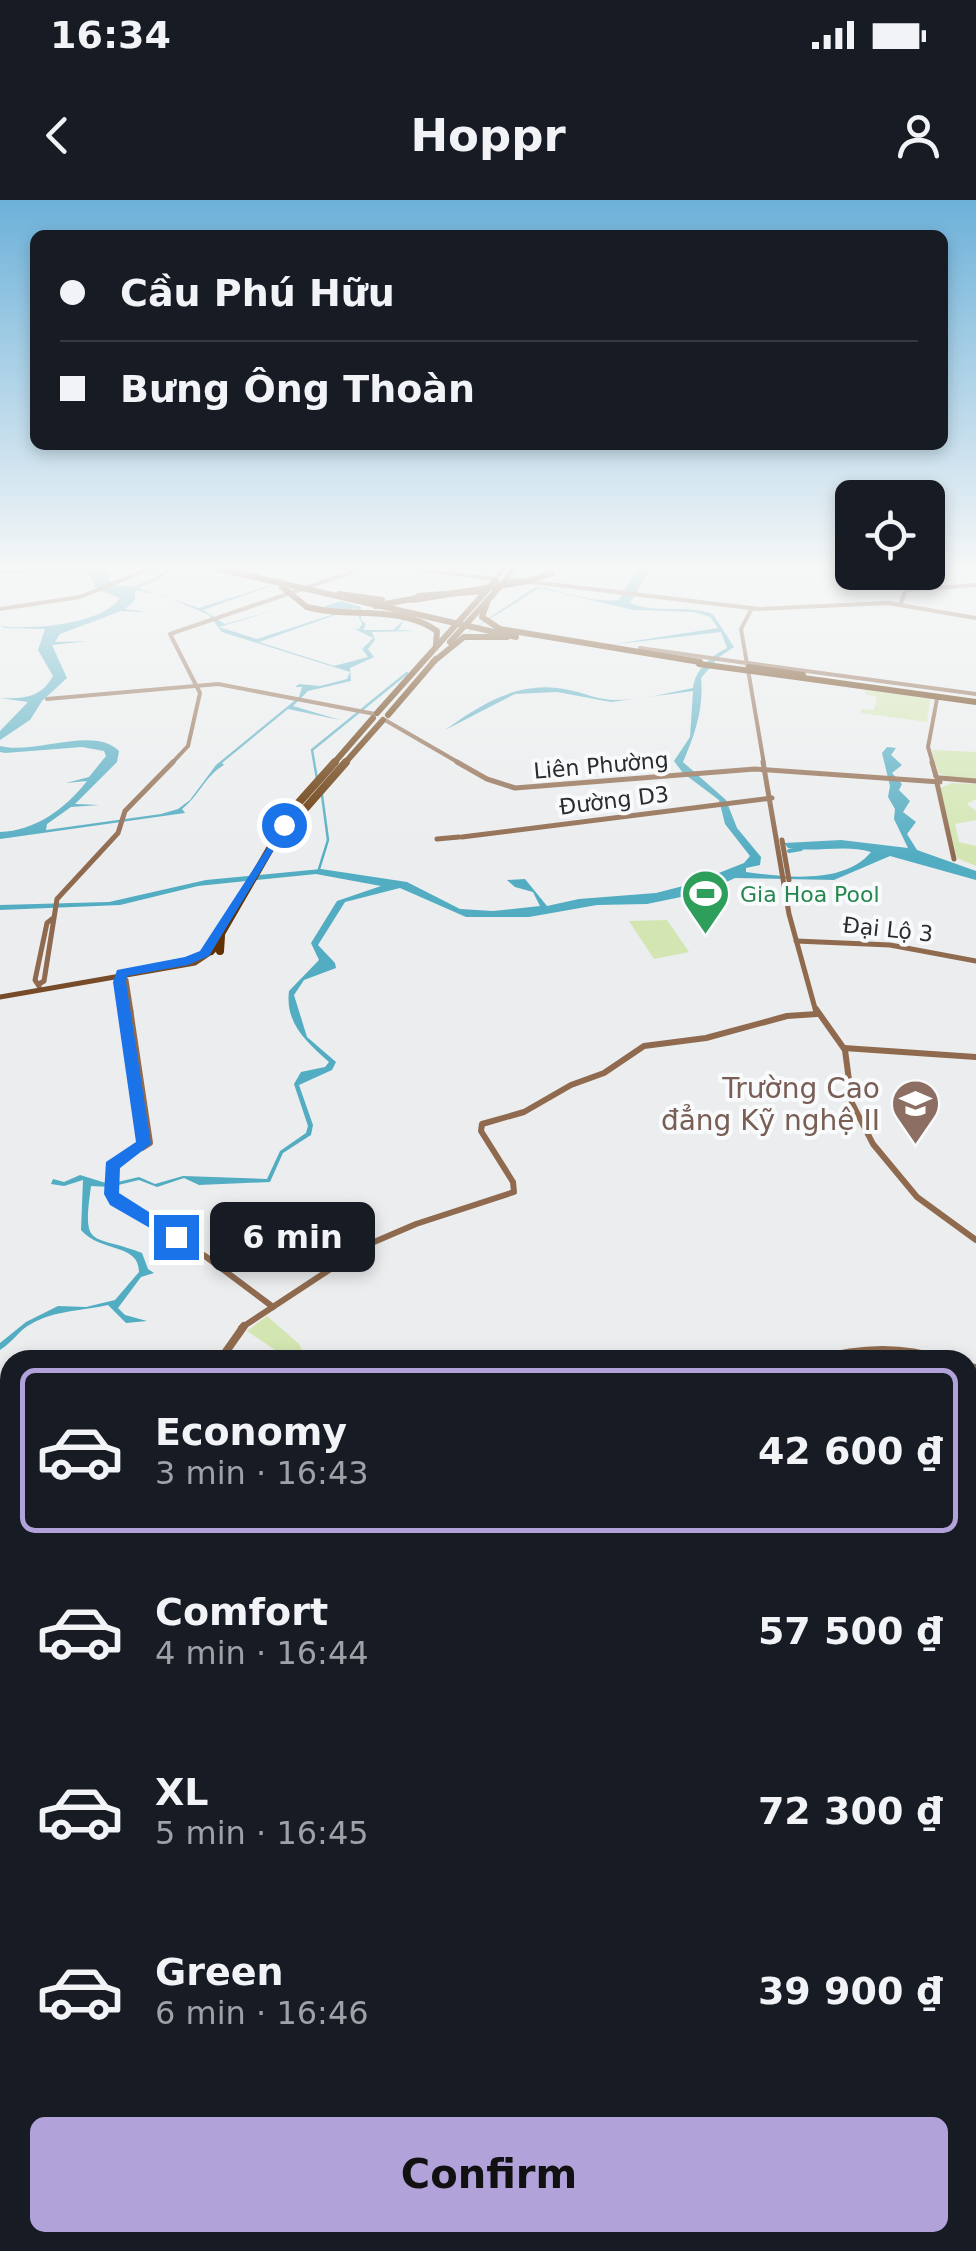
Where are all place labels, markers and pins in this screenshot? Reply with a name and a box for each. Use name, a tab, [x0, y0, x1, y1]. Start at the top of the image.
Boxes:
sports icon: Gia Hoa Pool	[679, 868, 731, 936]
place label: Gia Hoa Pool	[740, 882, 880, 907]
place label: Trường Cao đẳng Kỹ nghệ II	[661, 1072, 880, 1137]
school or university icon: Trường Cao đẳng Kỹ nghệ II	[889, 1078, 941, 1146]

